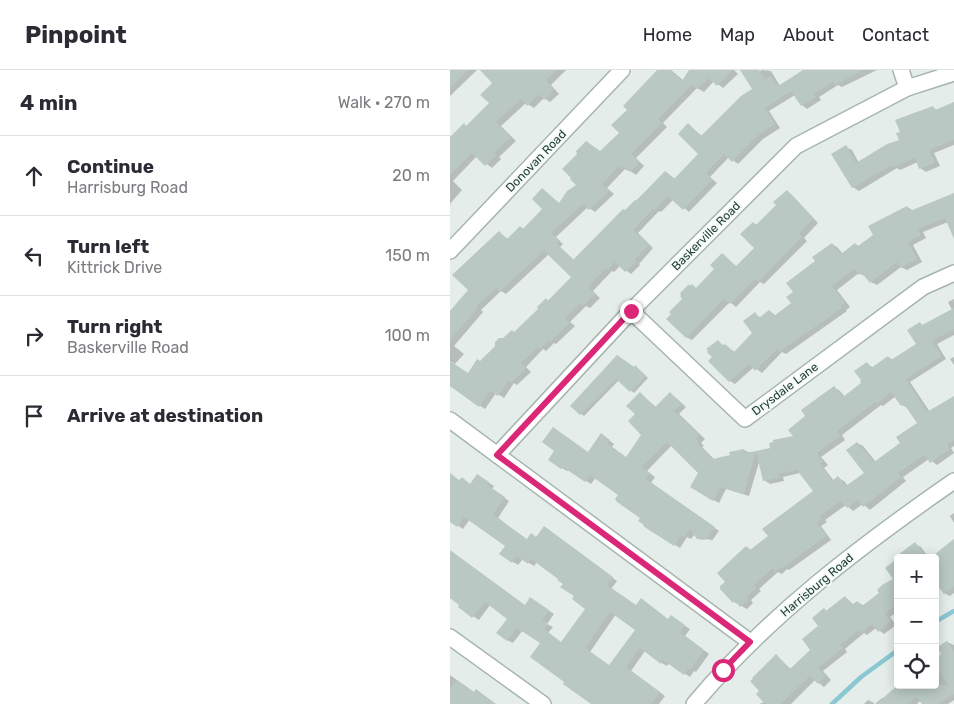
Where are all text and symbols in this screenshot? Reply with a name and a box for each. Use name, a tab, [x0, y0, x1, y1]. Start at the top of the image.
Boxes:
text: Pinpoint	[25, 21, 127, 49]
text: Home	[643, 24, 692, 46]
text: Map	[720, 24, 755, 46]
text: About	[783, 24, 834, 46]
text: Contact	[862, 24, 929, 46]
text: 4 min	[20, 90, 78, 115]
text: Walk · 270 m	[338, 93, 430, 112]
street label: Donovan Road	[503, 127, 569, 195]
text: Continue	[67, 155, 154, 178]
icon: ahead	[20, 162, 48, 190]
text: 20 m	[392, 166, 430, 185]
text: Harrisburg Road	[67, 178, 188, 197]
street label: Baskerville Road	[669, 199, 743, 273]
text: Turn left	[67, 235, 149, 258]
icon: left	[20, 242, 48, 270]
text: 150 m	[385, 246, 430, 265]
text: Kittrick Drive	[67, 258, 162, 277]
route end	[620, 300, 643, 323]
text: Turn right	[67, 315, 162, 338]
icon: right	[20, 322, 48, 350]
text: 100 m	[385, 326, 430, 345]
text: Baskerville Road	[67, 338, 189, 357]
street label: Drysdale Lane	[749, 359, 821, 418]
icon: arrive	[20, 402, 48, 430]
text: Arrive at destination	[67, 404, 263, 427]
street label: Harrisburg Road	[778, 550, 856, 620]
map controls	[894, 554, 939, 689]
button: +	[894, 554, 939, 599]
button: −	[894, 599, 939, 644]
button: locate	[894, 644, 939, 689]
route start	[712, 659, 735, 682]

